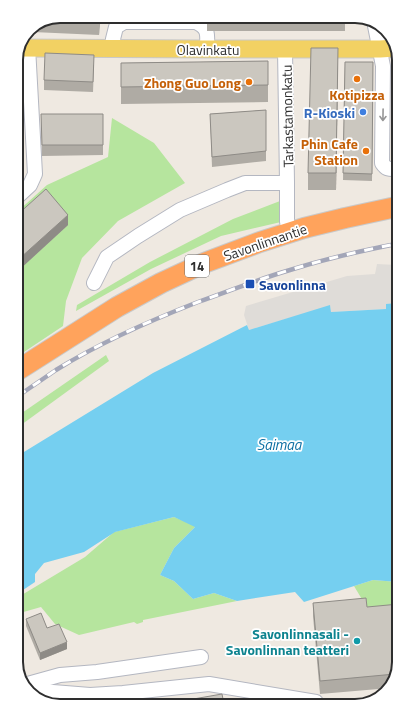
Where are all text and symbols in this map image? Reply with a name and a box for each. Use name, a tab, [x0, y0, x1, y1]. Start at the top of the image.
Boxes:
street label: Olavinkatu	[177, 39, 239, 60]
street label: Tarkastamonkatu	[276, 64, 298, 168]
place label: Zhong Guo Long	[144, 72, 242, 93]
marker: Kotipizza	[352, 74, 362, 84]
marker: Zhong Guo Long	[244, 77, 254, 87]
place label: Kotipizza	[329, 84, 385, 105]
place label: R-Kioski	[304, 102, 355, 123]
marker: R-Kioski	[358, 107, 368, 117]
one-way arrow	[379, 108, 387, 121]
place label: Phin Cafe Station	[301, 133, 358, 170]
marker: Phin Cafe Station	[361, 146, 371, 156]
street label: Savonlinnantie	[220, 218, 310, 266]
road number: 14	[185, 255, 209, 277]
place label: Savonlinna	[259, 274, 326, 295]
marker: Savonlinna	[244, 278, 256, 290]
water label: Saimaa	[257, 433, 303, 456]
place label: Savonlinnasali - Savonlinnan teatteri	[226, 623, 349, 660]
marker: Savonlinnasali - Savonlinnan teatteri	[352, 636, 362, 646]

